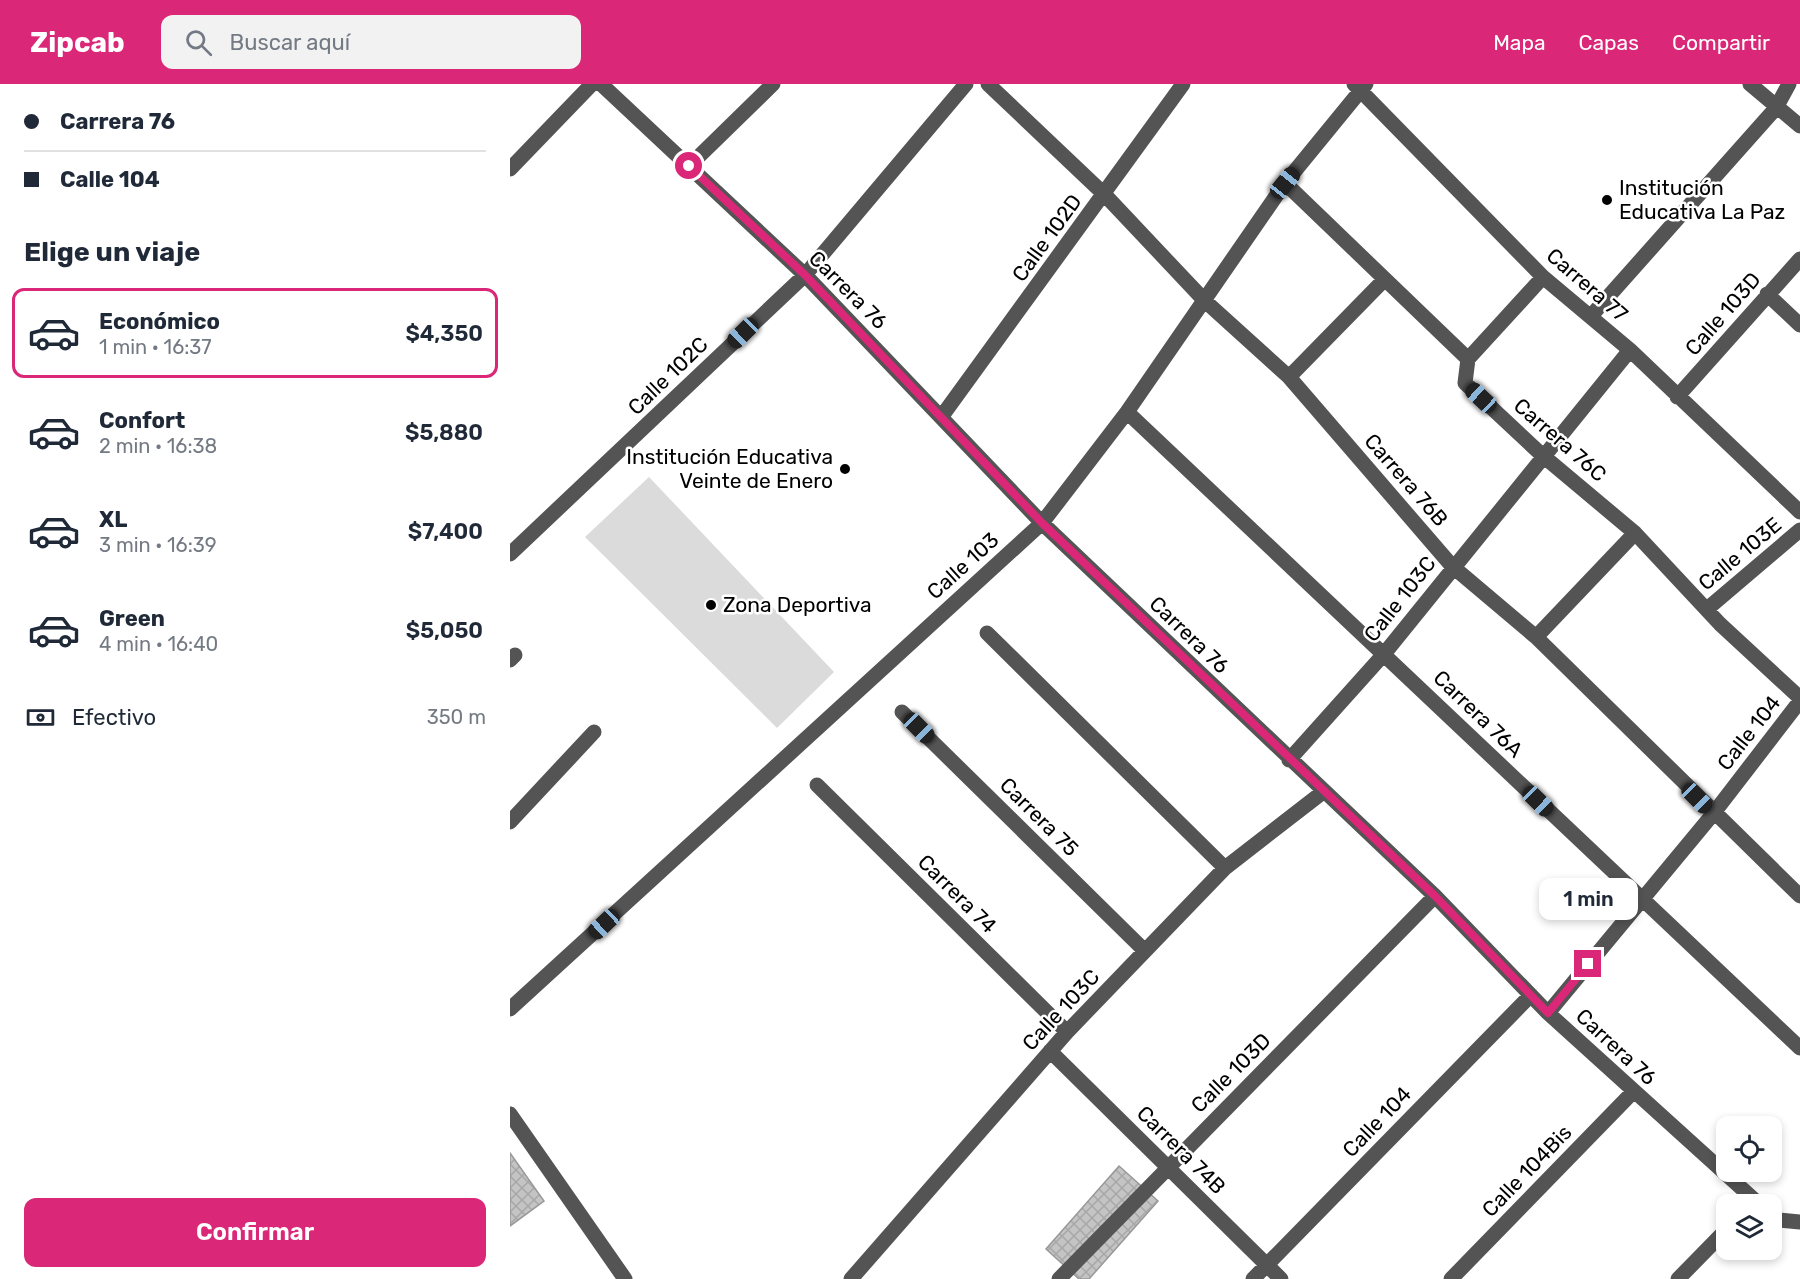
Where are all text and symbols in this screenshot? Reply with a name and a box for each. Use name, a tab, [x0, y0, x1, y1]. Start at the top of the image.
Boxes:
search box	[161, 15, 581, 69]
text: Zipcab	[30, 26, 125, 59]
icon: search	[182, 26, 215, 59]
text: Buscar aquí	[230, 29, 350, 56]
text: Mapa	[1493, 30, 1546, 55]
text: Capas	[1579, 30, 1639, 55]
text: Compartir	[1672, 30, 1770, 55]
text: Carrera 76	[60, 108, 175, 135]
route start	[675, 152, 702, 179]
car	[1267, 163, 1303, 203]
text: Calle 104	[60, 166, 160, 193]
place label: Institución Educativa La Paz	[1619, 175, 1785, 224]
street label: Calle 102D	[1007, 189, 1087, 286]
marker: Institución Educativa La Paz	[1600, 193, 1614, 207]
text: Elige un viaje	[24, 236, 200, 268]
street label: Carrera 77	[1542, 243, 1633, 327]
street label: Carrera 76	[804, 245, 893, 334]
street label: Calle 103D	[1680, 267, 1766, 360]
icon: car	[27, 306, 81, 360]
text: Económico	[99, 308, 220, 335]
car	[724, 314, 762, 352]
text: $4,350	[405, 320, 483, 347]
street label: Calle 102C	[623, 331, 713, 420]
text: 1 min · 16:37	[99, 335, 212, 359]
car	[1462, 379, 1500, 417]
street label: Carrera 76C	[1509, 393, 1612, 487]
icon: car	[27, 405, 81, 459]
text: Confort	[99, 407, 185, 434]
text: $5,880	[405, 419, 483, 446]
street label: Carrera 76B	[1359, 428, 1453, 531]
text: 2 min · 16:38	[99, 434, 217, 458]
place label: Institución Educativa Veinte de Enero	[626, 444, 833, 493]
marker: Institución Educativa Veinte de Enero	[838, 462, 852, 476]
icon: car	[27, 504, 81, 558]
text: XL	[99, 506, 127, 533]
street label: Calle 103E	[1693, 512, 1786, 595]
text: $7,400	[408, 518, 483, 545]
street label: Calle 103	[922, 527, 1004, 604]
text: 3 min · 16:39	[99, 533, 217, 557]
street label: Calle 103C	[1358, 551, 1441, 646]
street label: Carrera 76	[1145, 591, 1234, 679]
place label: Zona Deportiva	[723, 592, 872, 617]
marker: Zona Deportiva	[704, 598, 718, 612]
icon: car	[27, 603, 81, 657]
text: Green	[99, 605, 165, 632]
text: $5,050	[406, 617, 483, 644]
text: 4 min · 16:40	[99, 632, 218, 656]
street label: Carrera 76A	[1428, 665, 1528, 762]
street label: Calle 104	[1712, 690, 1786, 775]
icon: cash	[24, 701, 57, 734]
text: Efectivo	[72, 704, 156, 731]
text: 350 m	[427, 705, 486, 729]
car	[900, 709, 938, 747]
street label: Carrera 75	[995, 772, 1084, 861]
car	[1678, 779, 1716, 817]
car	[1519, 782, 1557, 820]
street label: Carrera 74	[913, 849, 1002, 938]
callout: 1 min	[1538, 877, 1638, 919]
text: 1 min	[1563, 887, 1614, 911]
car	[585, 905, 623, 943]
route end	[1574, 950, 1601, 977]
street label: Calle 103C	[1017, 964, 1104, 1055]
street label: Carrera 76	[1571, 1003, 1662, 1090]
street label: Calle 103D	[1186, 1028, 1276, 1118]
street label: Calle 104	[1337, 1081, 1416, 1162]
street label: Carrera 74B	[1132, 1100, 1231, 1199]
map controls	[1716, 1116, 1782, 1260]
button: locate	[1716, 1116, 1782, 1182]
street label: Calle 104Bis	[1477, 1120, 1577, 1222]
button: layers	[1716, 1194, 1782, 1260]
button: Confirmar	[24, 1198, 486, 1267]

